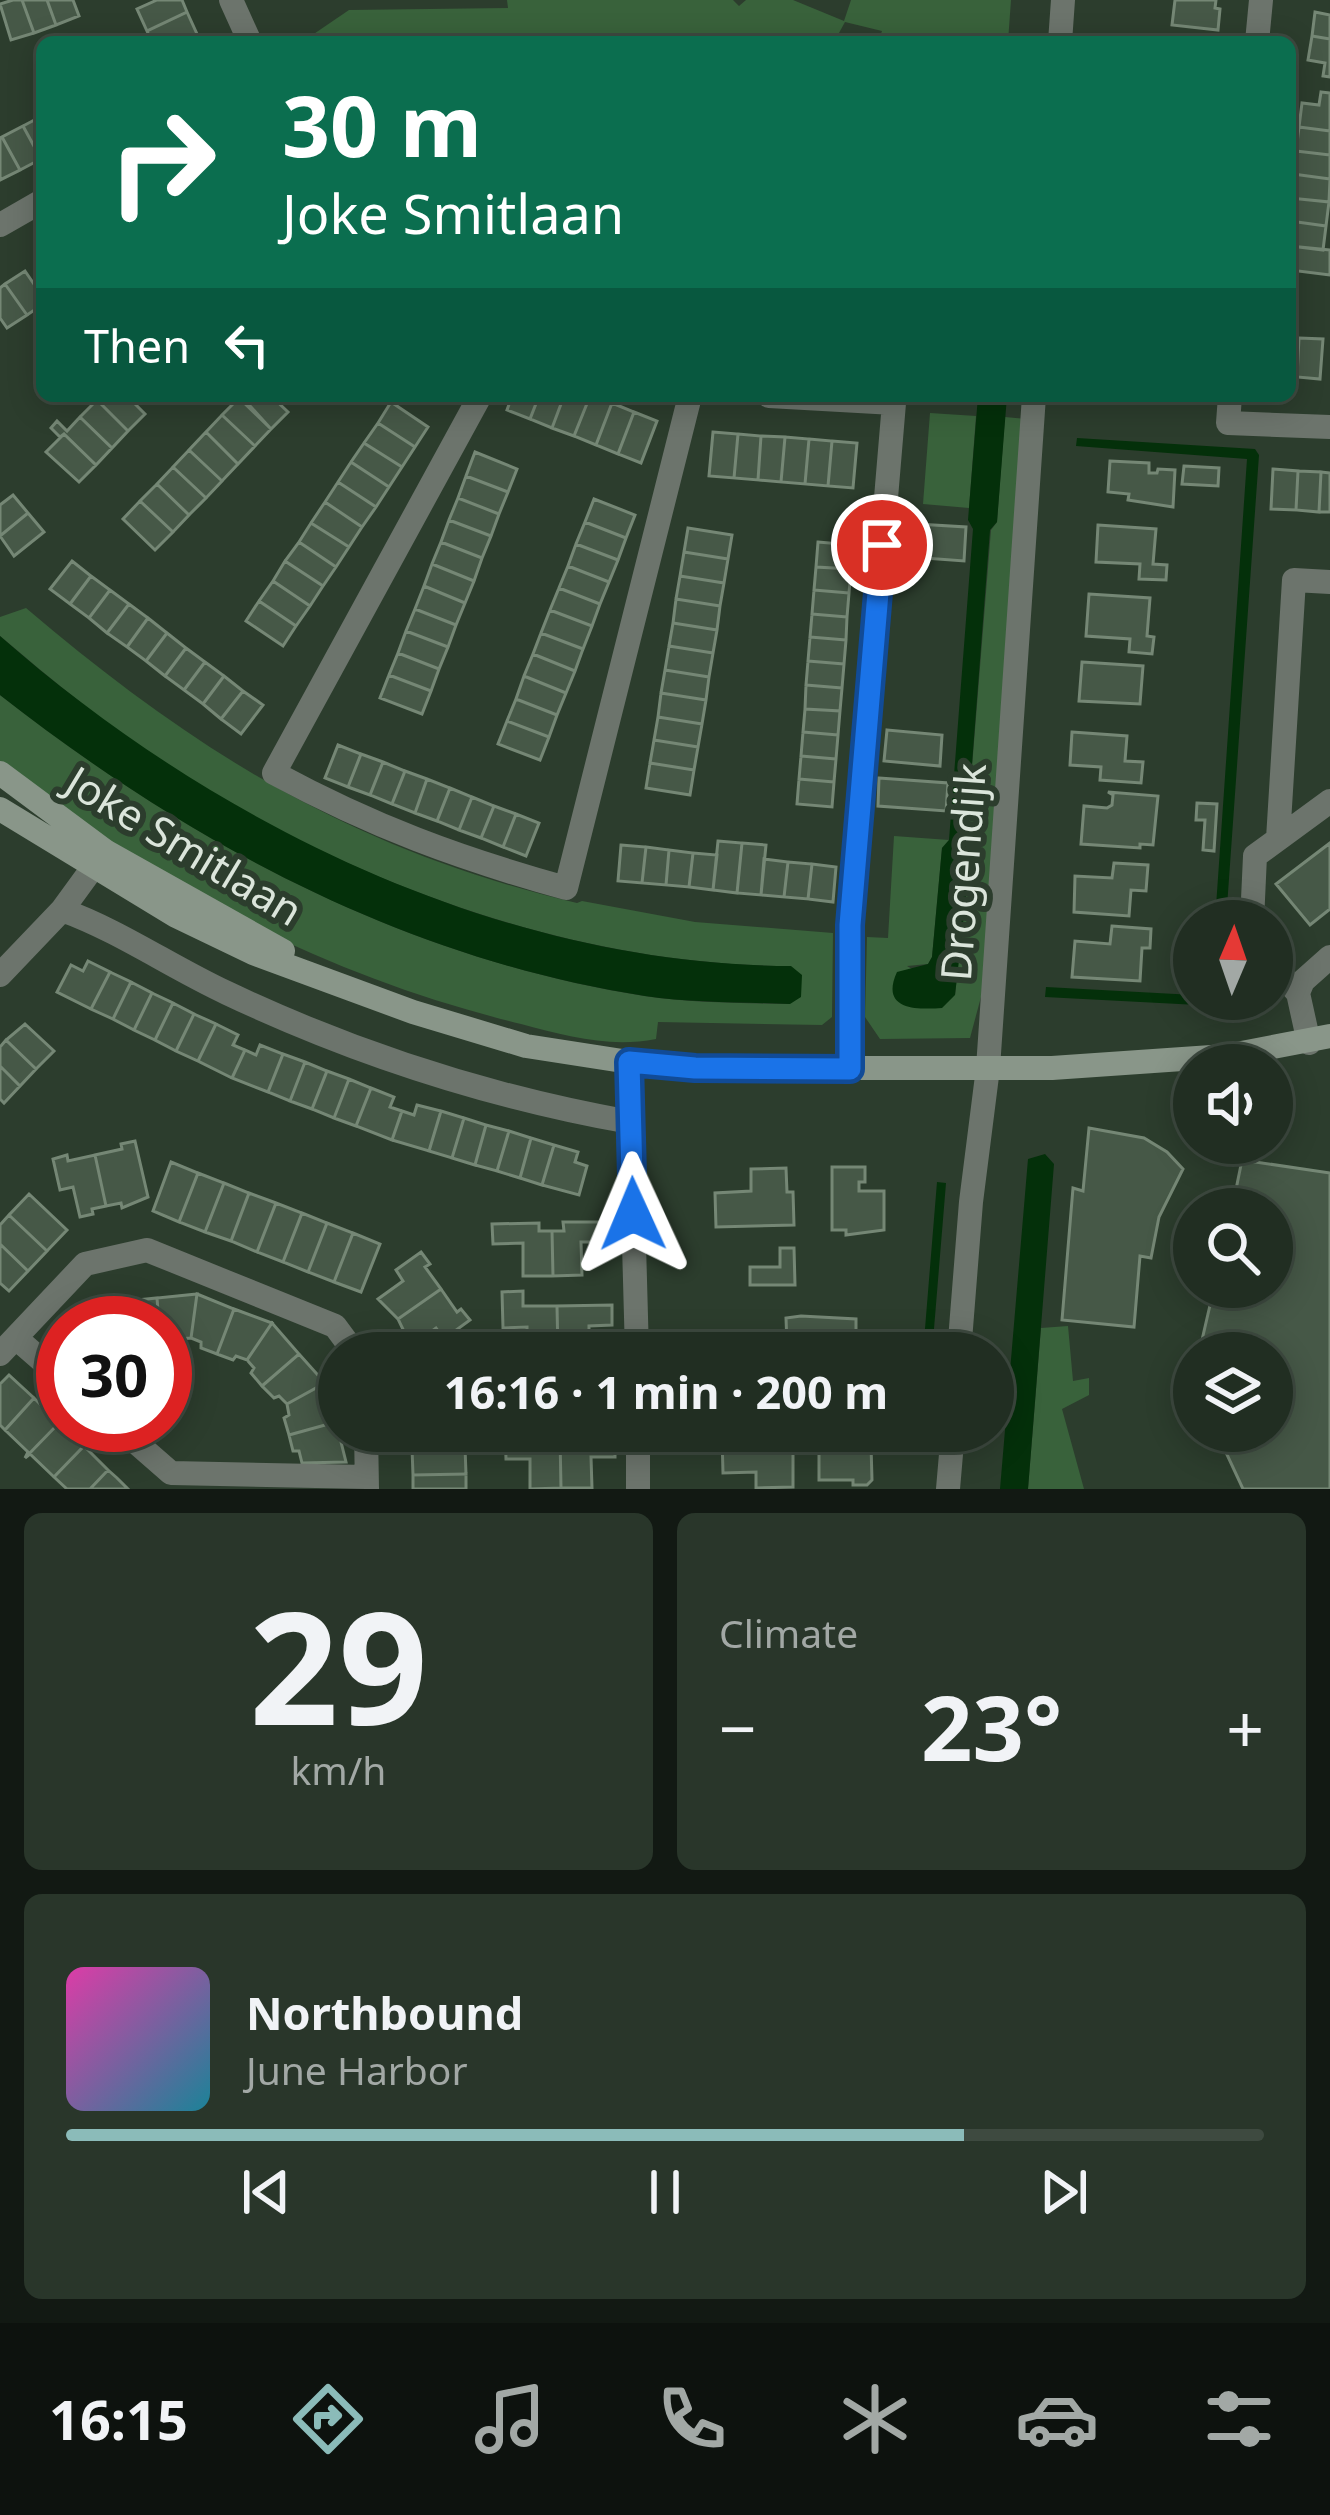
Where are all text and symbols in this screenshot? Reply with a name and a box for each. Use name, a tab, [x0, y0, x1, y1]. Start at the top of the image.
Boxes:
text: 30 m	[282, 67, 482, 182]
icon: right	[84, 84, 240, 240]
text: Joke Smitlaan	[282, 176, 624, 250]
icon: left	[214, 312, 280, 378]
text: Then	[84, 315, 190, 376]
pin	[831, 494, 933, 596]
icon: arrive	[849, 512, 915, 578]
street label: Joke Smitlaan	[53, 750, 314, 938]
street label: Drogendijk	[926, 761, 998, 983]
north arrow	[1173, 900, 1293, 1020]
map controls	[1173, 900, 1293, 1452]
button: sound	[1173, 1044, 1293, 1164]
position arrow	[570, 1151, 696, 1277]
button: search	[1173, 1188, 1293, 1308]
speed limit sign: 30	[36, 1296, 192, 1452]
button: layers	[1173, 1332, 1293, 1452]
text: 16:16 · 1 min · 200 m	[444, 1361, 888, 1422]
text: 29	[249, 1558, 428, 1771]
text: Climate	[719, 1606, 858, 1659]
text: 23°	[921, 1665, 1062, 1787]
text: −	[719, 1682, 757, 1772]
text: +	[1226, 1682, 1264, 1772]
text: km/h	[291, 1743, 386, 1796]
text: Northbound	[246, 1982, 523, 2043]
text: June Harbor	[246, 2043, 468, 2096]
icon: previous	[233, 2159, 299, 2225]
icon: pause	[632, 2159, 698, 2225]
icon: next	[1031, 2159, 1097, 2225]
icon: directions	[286, 2377, 370, 2461]
icon: music	[468, 2377, 552, 2461]
icon: phone	[650, 2377, 734, 2461]
icon: climate	[833, 2377, 917, 2461]
icon: car	[1015, 2377, 1099, 2461]
icon: filters	[1197, 2377, 1281, 2461]
text: 16:15	[49, 2382, 188, 2456]

